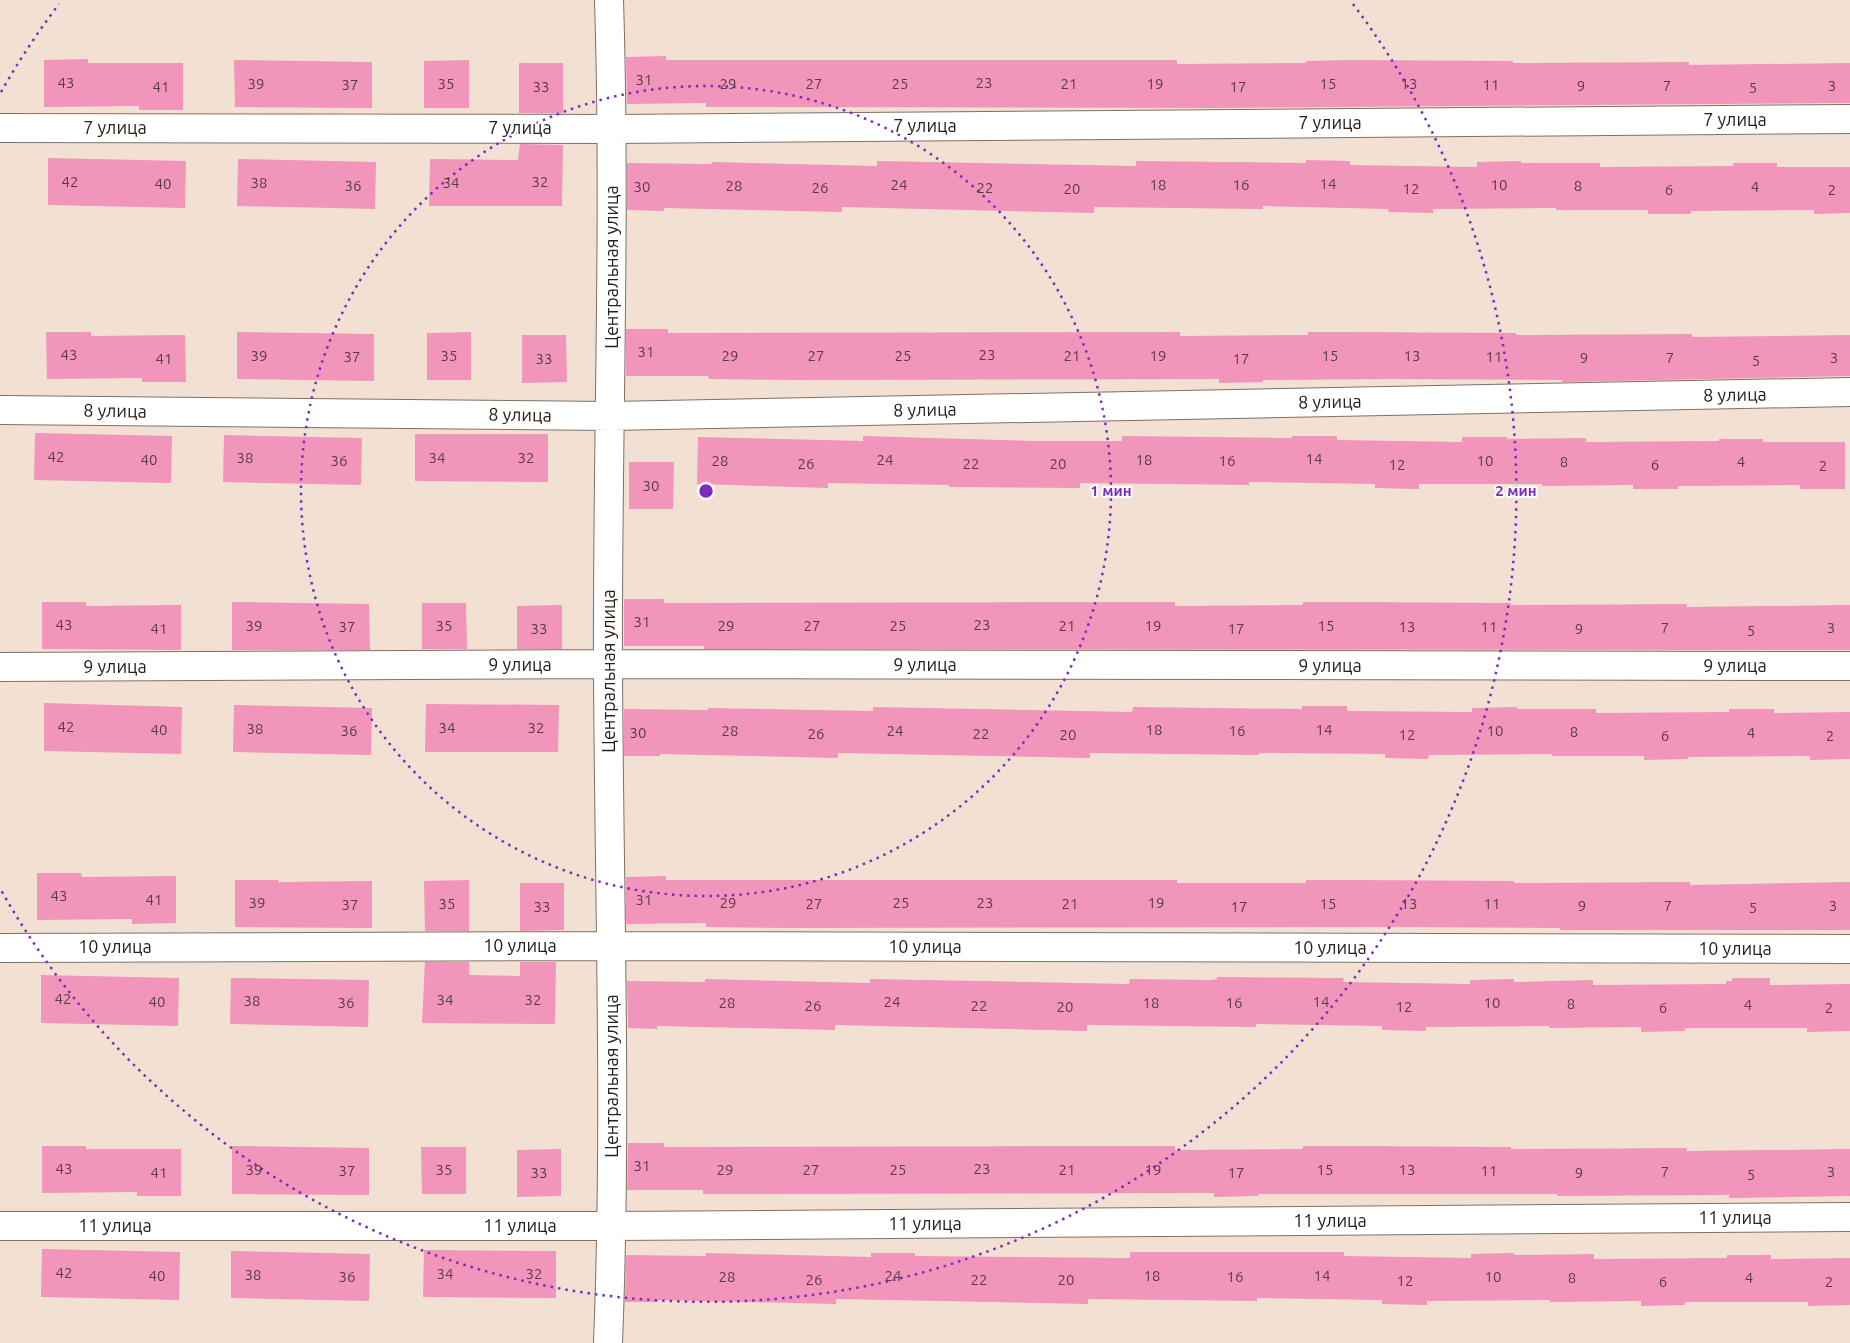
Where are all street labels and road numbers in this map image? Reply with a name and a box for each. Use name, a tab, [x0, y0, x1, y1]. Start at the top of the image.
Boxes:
street label: 7 улица	[1703, 109, 1767, 129]
street label: 7 улица	[1298, 112, 1362, 132]
street label: 7 улица	[893, 115, 957, 135]
street label: 7 улица	[83, 117, 147, 137]
street label: 7 улица	[488, 117, 552, 137]
street label: Центральная улица	[601, 185, 621, 349]
street label: 8 улица	[1703, 383, 1767, 405]
street label: 8 улица	[1298, 390, 1362, 412]
street label: 8 улица	[893, 398, 957, 420]
street label: 8 улица	[83, 399, 147, 421]
street label: 8 улица	[488, 403, 552, 425]
street label: Центральная улица	[598, 589, 618, 753]
street label: 9 улица	[488, 654, 552, 674]
street label: 9 улица	[893, 654, 957, 674]
street label: 9 улица	[1298, 655, 1362, 675]
street label: 9 улица	[1703, 655, 1767, 675]
street label: 9 улица	[83, 656, 147, 676]
street label: 10 улица	[483, 935, 557, 955]
street label: 10 улица	[78, 936, 152, 956]
street label: 10 улица	[888, 936, 962, 956]
street label: 10 улица	[1293, 937, 1367, 957]
street label: 10 улица	[1698, 938, 1772, 958]
street label: Центральная улица	[601, 994, 621, 1158]
street label: 11 улица	[1698, 1207, 1772, 1227]
street label: 11 улица	[1293, 1210, 1367, 1230]
street label: 11 улица	[888, 1213, 962, 1233]
street label: 11 улица	[78, 1215, 152, 1235]
street label: 11 улица	[483, 1215, 557, 1235]

